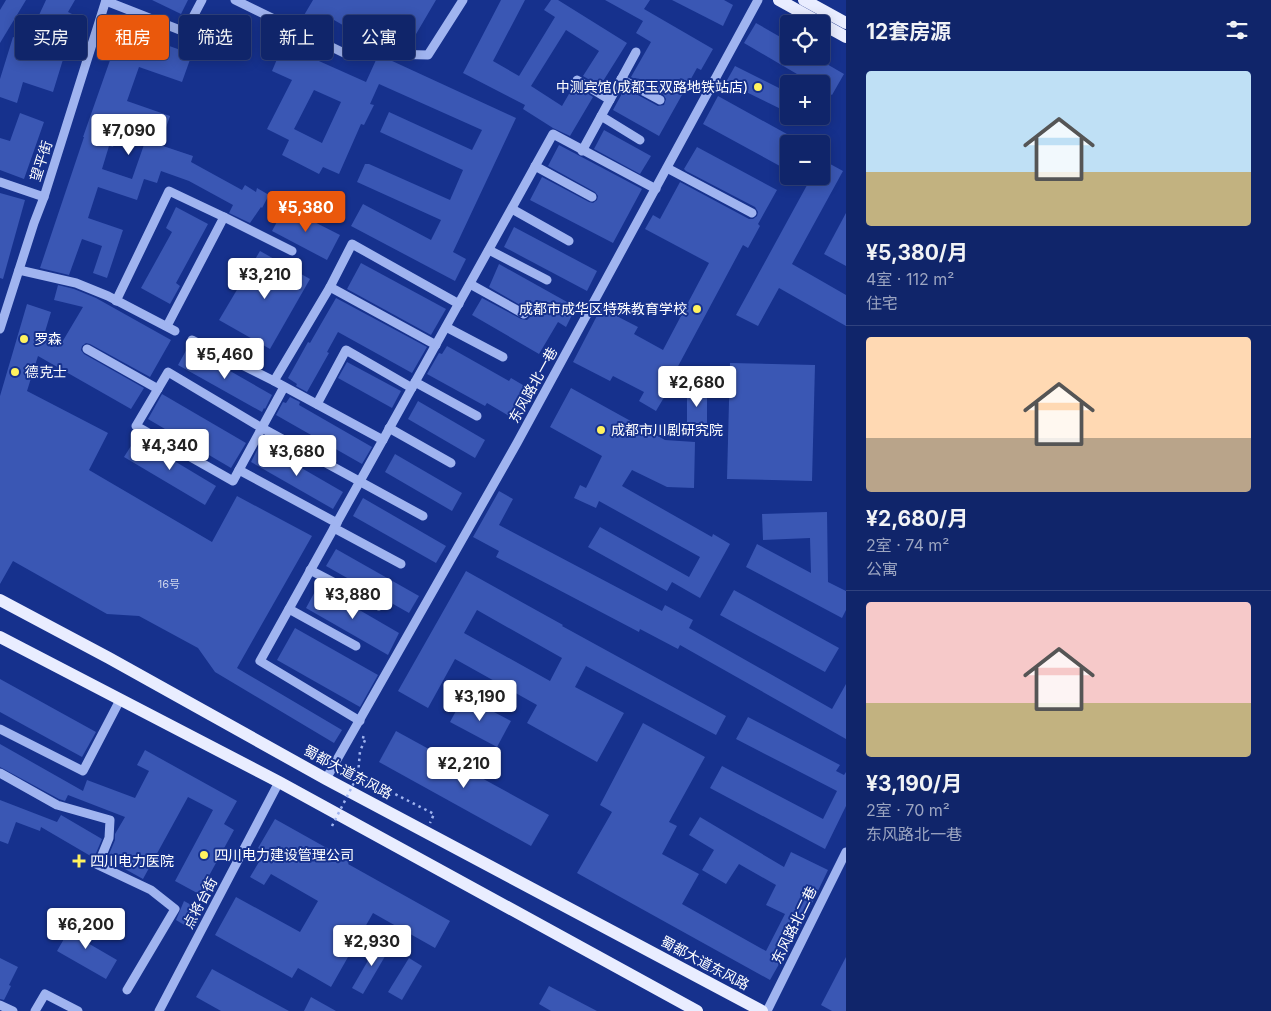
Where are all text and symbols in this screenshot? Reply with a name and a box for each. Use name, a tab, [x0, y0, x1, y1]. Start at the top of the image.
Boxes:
chip: 买房	[15, 15, 87, 60]
chip: 租房	[97, 15, 169, 60]
chip: 筛选	[179, 15, 251, 60]
chip: 新上	[261, 15, 333, 60]
chip: 公寓	[343, 15, 415, 60]
map controls	[780, 15, 830, 185]
button: locate	[780, 15, 830, 65]
icon: filters	[1223, 16, 1251, 44]
text: 12套房源	[866, 19, 951, 44]
button: +	[780, 75, 830, 125]
place label: 中测宾馆(成都玉双路地铁站店)	[556, 78, 748, 95]
marker: 中测宾馆(成都玉双路地铁站店)	[752, 81, 764, 93]
icon: home	[1014, 104, 1104, 194]
pin: ¥7,090	[88, 114, 170, 156]
text: ¥7,090	[102, 120, 156, 140]
button: −	[780, 135, 830, 185]
street label: 望平街	[26, 138, 55, 183]
pin: ¥5,380	[265, 190, 347, 233]
text: ¥5,380	[278, 197, 334, 217]
text: ¥5,380/月	[866, 240, 968, 265]
pin: ¥3,210	[224, 258, 306, 300]
text: ¥3,210	[239, 264, 291, 284]
text: 4室 · 112 m²	[866, 269, 954, 289]
text: 住宅	[866, 293, 898, 313]
place label: 成都市成华区特殊教育学校	[519, 300, 687, 317]
marker: 成都市成华区特殊教育学校	[691, 303, 703, 315]
place label: 罗森	[34, 330, 62, 347]
marker: 罗森	[18, 333, 30, 345]
pin: ¥5,460	[184, 338, 266, 380]
text: ¥5,460	[197, 344, 253, 364]
street label: 东风路北一巷	[505, 344, 560, 426]
place label: 德克士	[25, 363, 67, 380]
marker: 德克士	[9, 366, 21, 378]
pin: ¥2,680	[656, 366, 738, 408]
icon: home	[1014, 369, 1104, 459]
text: ¥2,680	[669, 372, 725, 392]
place label: 成都市川剧研究院	[611, 421, 723, 438]
marker: 成都市川剧研究院	[595, 424, 607, 436]
pin: ¥4,340	[129, 428, 211, 471]
pin: ¥3,680	[256, 434, 338, 477]
text: ¥4,340	[142, 435, 198, 455]
text: ¥3,680	[269, 441, 325, 461]
text: ¥2,680/月	[866, 506, 968, 531]
text: 2室 · 74 m²	[866, 535, 949, 555]
text: 公寓	[866, 559, 898, 579]
house number: 16号	[158, 577, 180, 591]
pin: ¥3,880	[312, 578, 394, 620]
text: ¥3,880	[325, 584, 381, 604]
icon: home	[1014, 634, 1104, 724]
pin: ¥3,190	[439, 680, 521, 722]
text: ¥3,190	[454, 686, 506, 706]
street label: 蜀都大道东风路	[301, 741, 395, 802]
pin: ¥2,210	[423, 746, 505, 789]
text: ¥2,210	[438, 753, 490, 773]
text: ¥3,190/月	[866, 771, 962, 796]
text: 2室 · 70 m²	[866, 800, 950, 820]
text: 东风路北一巷	[866, 824, 962, 844]
place label: 四川电力建设管理公司	[214, 846, 354, 863]
marker: 四川电力建设管理公司	[198, 849, 210, 861]
place label: 四川电力医院	[90, 852, 174, 869]
marker: 四川电力医院	[72, 854, 86, 868]
street label: 点将台街	[179, 874, 220, 931]
street label: 东风路北二巷	[767, 883, 820, 966]
pin: ¥6,200	[45, 908, 127, 950]
text: ¥6,200	[58, 914, 114, 934]
pin: ¥2,930	[331, 924, 413, 967]
text: ¥2,930	[344, 931, 400, 951]
street label: 蜀都大道东风路	[658, 932, 752, 993]

